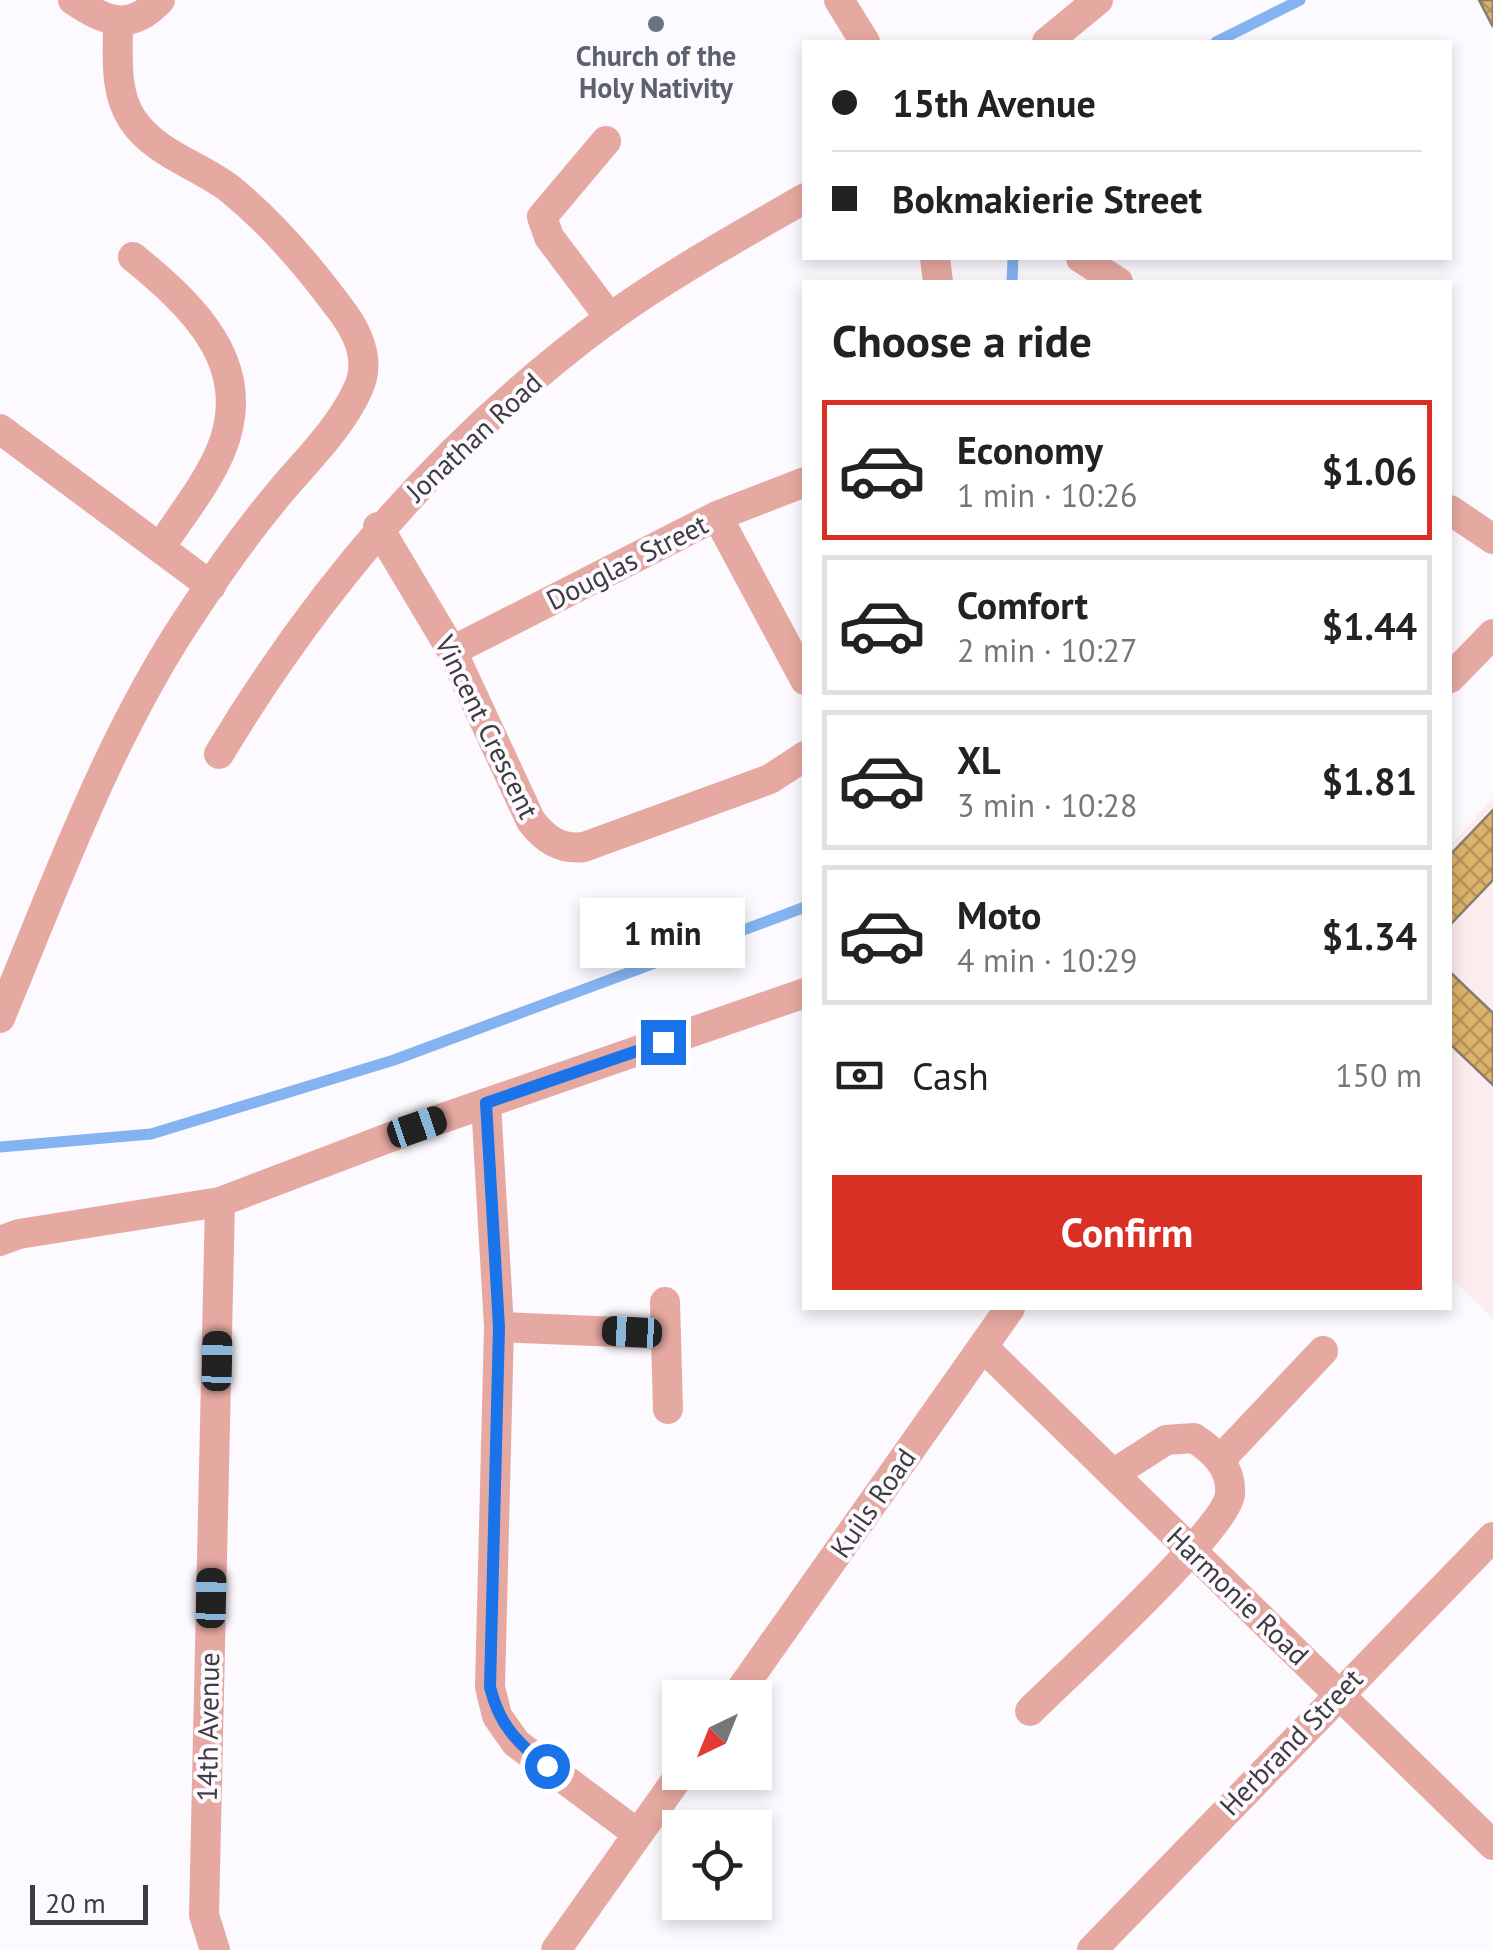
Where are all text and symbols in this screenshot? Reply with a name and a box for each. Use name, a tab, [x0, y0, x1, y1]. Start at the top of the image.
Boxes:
marker: Church of the Holy Nativity	[645, 13, 667, 35]
place label: Church of the Holy Nativity	[576, 37, 736, 106]
text: 15th Avenue	[892, 78, 1096, 127]
text: Bokmakierie Street	[892, 174, 1202, 223]
text: Choose a ride	[832, 311, 1092, 369]
street label: Jonathan Road	[397, 364, 550, 510]
icon: car	[837, 425, 927, 515]
text: Economy	[957, 425, 1103, 474]
text: $1.06	[1321, 446, 1417, 495]
text: 1 min · 10:26	[957, 474, 1137, 516]
street label: Douglas Street	[540, 505, 714, 618]
icon: car	[837, 580, 927, 670]
text: Comfort	[957, 580, 1088, 629]
text: $1.44	[1321, 601, 1417, 650]
street label: Vincent Crescent	[427, 628, 548, 825]
text: 2 min · 10:27	[957, 629, 1137, 671]
icon: car	[837, 735, 927, 825]
text: XL	[957, 735, 1001, 784]
text: $1.81	[1321, 756, 1417, 805]
text: 3 min · 10:28	[957, 784, 1137, 826]
icon: car	[837, 890, 927, 980]
text: Moto	[957, 890, 1041, 939]
callout: 1 min	[580, 897, 746, 967]
text: $1.34	[1321, 911, 1417, 960]
text: 1 min	[623, 912, 702, 954]
text: 4 min · 10:29	[957, 939, 1137, 981]
route end	[641, 1020, 686, 1065]
icon: cash	[832, 1048, 887, 1103]
text: Cash	[912, 1051, 989, 1100]
text: 150 m	[1335, 1054, 1422, 1096]
car	[384, 1103, 450, 1151]
button: Confirm	[832, 1175, 1422, 1290]
car	[601, 1315, 663, 1349]
car	[201, 1331, 233, 1391]
street label: Kuils Road	[821, 1441, 924, 1565]
street label: Harmonie Road	[1159, 1519, 1317, 1673]
car	[195, 1568, 227, 1628]
street label: 14th Avenue	[188, 1652, 227, 1802]
street label: Herbrand Street	[1211, 1660, 1370, 1823]
north arrow	[662, 1680, 772, 1790]
map controls	[662, 1680, 772, 1920]
route start	[525, 1744, 570, 1789]
button: locate	[662, 1810, 772, 1920]
scale bar	[30, 1880, 148, 1924]
text: 20 m	[45, 1884, 106, 1921]

